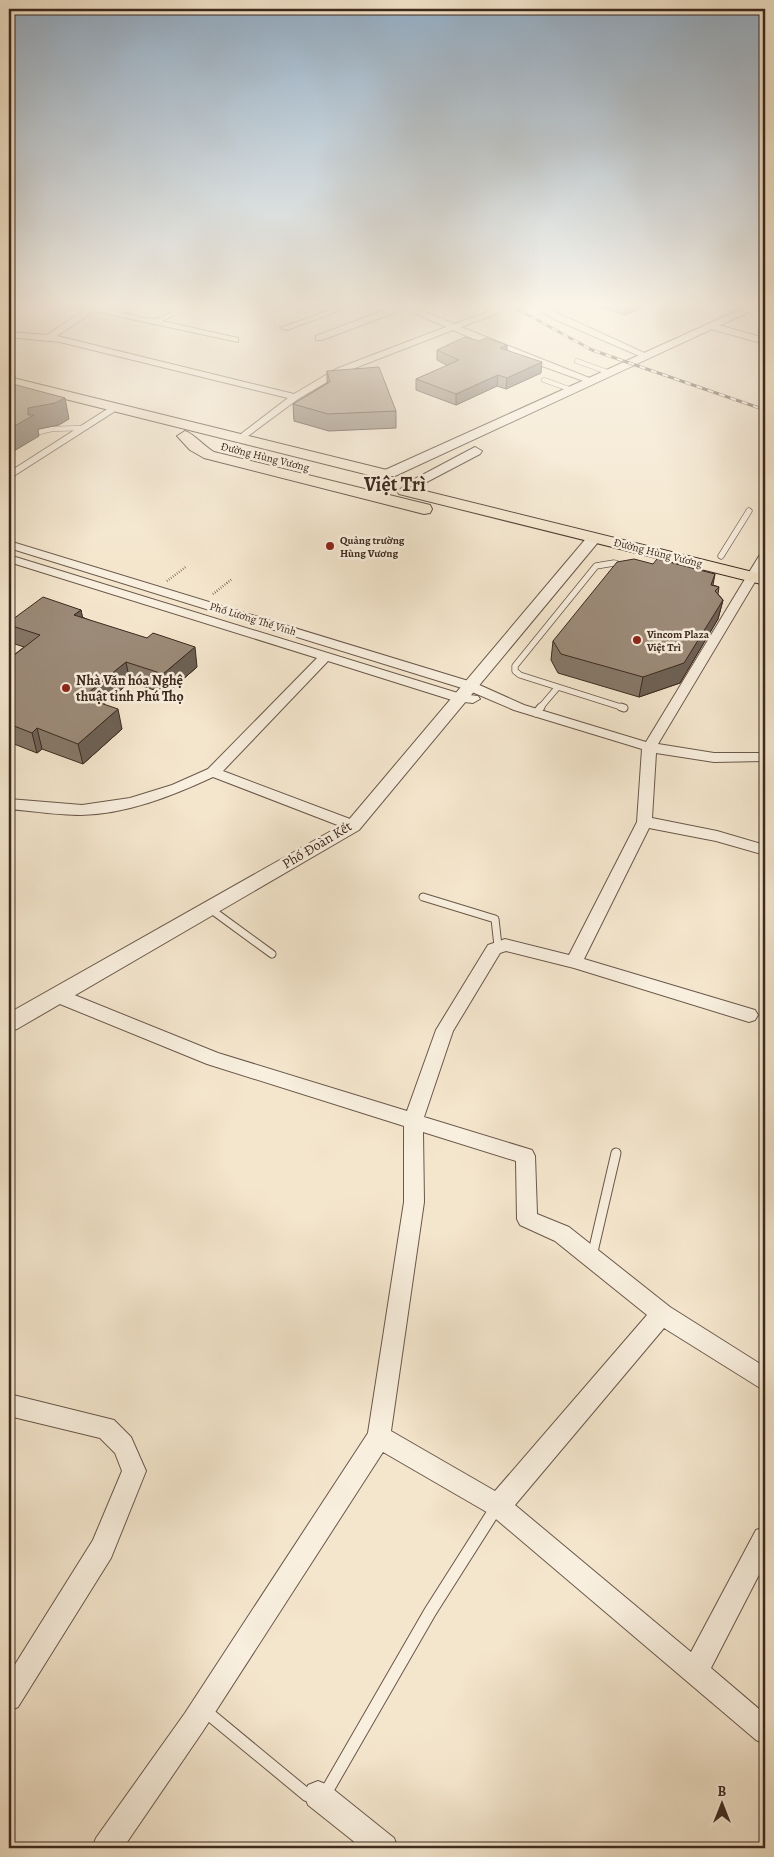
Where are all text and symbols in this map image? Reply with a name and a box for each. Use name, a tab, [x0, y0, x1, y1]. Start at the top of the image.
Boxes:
street label: Đường Hùng Vương	[219, 439, 311, 475]
district label: Việt Trì	[363, 471, 426, 498]
place label: Quảng trường Hùng Vương	[340, 533, 405, 561]
street label: Đường Hùng Vương	[612, 535, 704, 571]
marker: Quảng trường Hùng Vương	[324, 540, 336, 552]
street label: Phố Lương Thế Vinh	[208, 599, 298, 639]
place label: Vincom Plaza Việt Trì	[646, 627, 710, 655]
marker: Vincom Plaza Việt Trì	[631, 634, 643, 646]
place label: Nhà Văn hóa Nghệ thuật tỉnh Phú Thọ	[76, 671, 184, 706]
marker: Nhà Văn hóa Nghệ thuật tỉnh Phú Thọ	[60, 682, 72, 694]
street label: Phố Đoàn Kết	[279, 817, 356, 873]
north arrow	[696, 1780, 746, 1830]
text: B	[718, 1782, 727, 1801]

